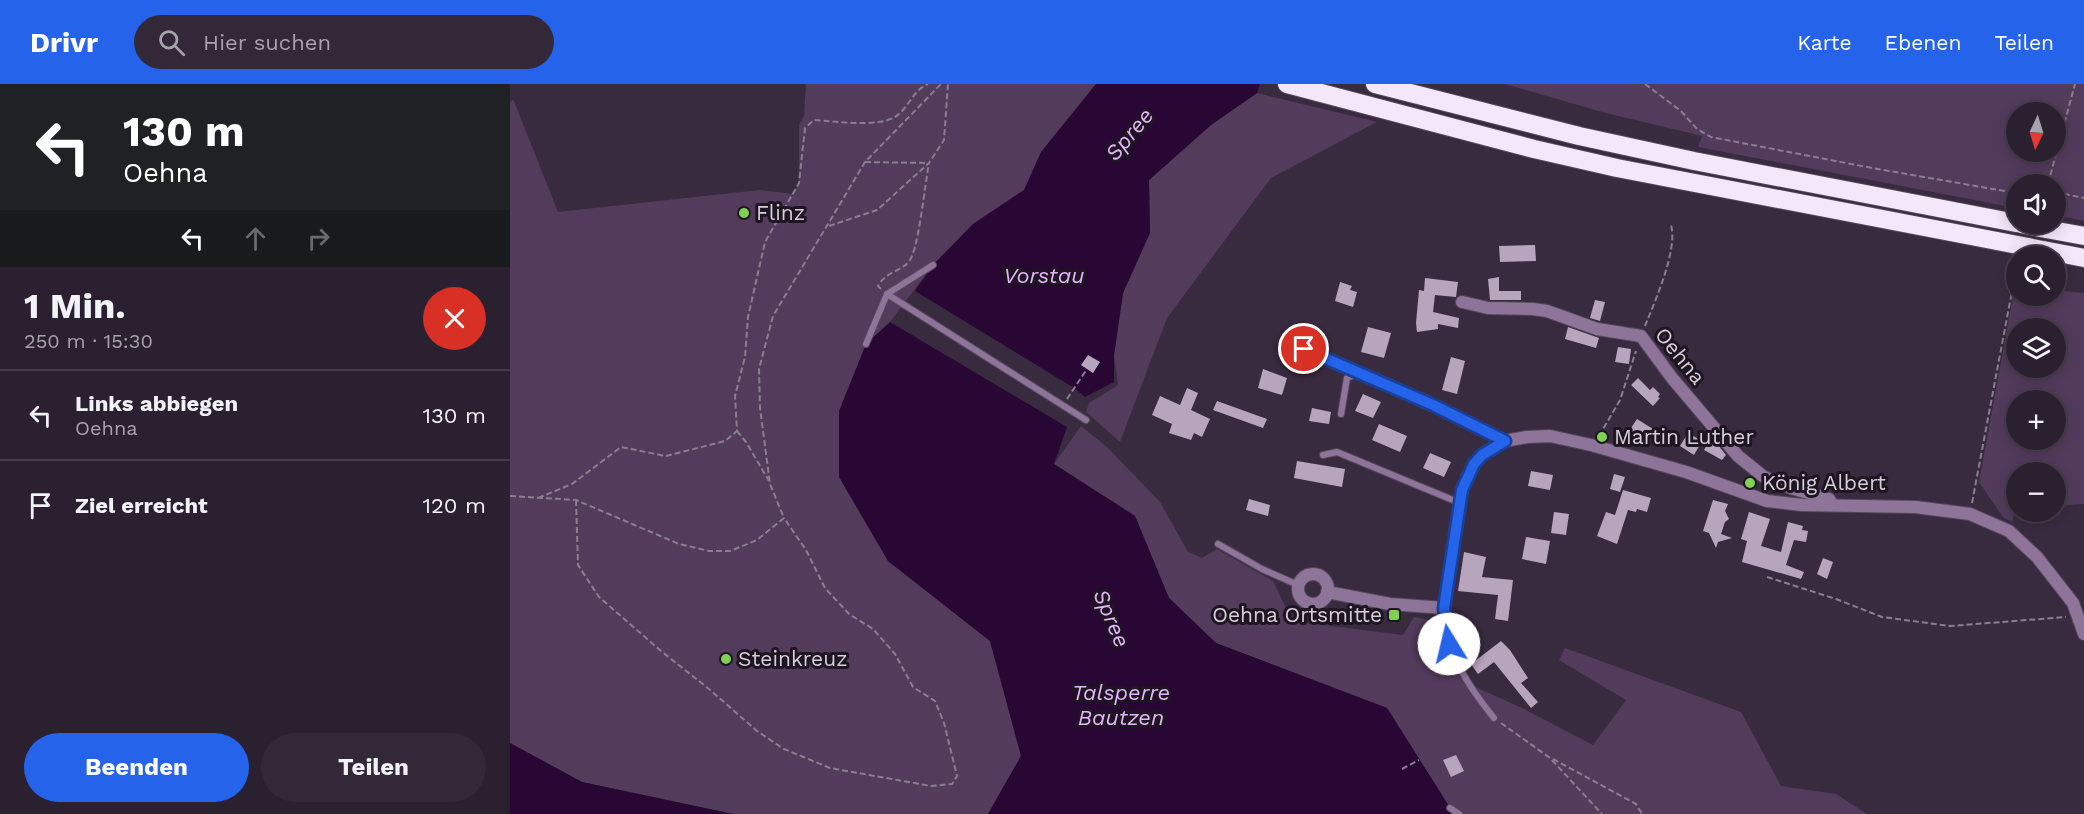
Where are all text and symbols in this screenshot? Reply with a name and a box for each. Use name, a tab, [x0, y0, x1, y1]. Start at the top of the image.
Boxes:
search box	[134, 15, 554, 69]
text: Drivr	[30, 26, 98, 59]
icon: search	[155, 26, 188, 59]
text: Hier suchen	[203, 30, 331, 55]
text: Karte	[1797, 30, 1852, 55]
text: Ebenen	[1885, 30, 1961, 55]
text: Teilen	[1994, 30, 2054, 55]
north arrow	[2006, 102, 2066, 162]
map controls	[2006, 102, 2066, 522]
water label: Spree	[1100, 103, 1158, 166]
text: 130 m	[123, 107, 245, 156]
icon: left	[24, 108, 102, 186]
text: Oehna	[123, 157, 207, 189]
button: sound	[2006, 174, 2066, 234]
place label: Flinz	[756, 200, 805, 225]
marker: Flinz	[737, 206, 751, 220]
icon: left	[176, 222, 209, 255]
icon: ahead	[239, 222, 272, 255]
icon: right	[302, 222, 335, 255]
button: search	[2006, 246, 2066, 306]
water label: Vorstau	[1004, 263, 1084, 288]
text: 1 Min.	[24, 285, 126, 327]
button: close	[423, 287, 486, 350]
button: layers	[2006, 318, 2066, 378]
street label: Oehna	[1650, 322, 1711, 389]
pin	[1278, 323, 1329, 374]
text: 250 m · 15:30	[24, 329, 153, 353]
icon: arrive	[1287, 332, 1320, 365]
button: +	[2006, 390, 2066, 450]
text: Links abbiegen	[75, 391, 238, 416]
icon: left	[24, 399, 57, 432]
text: 130 m	[422, 403, 486, 428]
text: Oehna	[75, 416, 138, 440]
place label: Martin Luther	[1614, 424, 1754, 449]
marker: Martin Luther	[1595, 430, 1609, 444]
button: −	[2006, 462, 2066, 522]
place label: König Albert	[1762, 470, 1886, 495]
marker: König Albert	[1743, 476, 1757, 490]
icon: arrive	[24, 489, 57, 522]
text: Ziel erreicht	[75, 493, 208, 518]
text: 120 m	[422, 493, 486, 518]
water label: Spree	[1088, 585, 1135, 651]
place label: Oehna Ortsmitte	[1212, 602, 1382, 627]
marker: Oehna Ortsmitte	[1387, 608, 1401, 622]
position arrow	[1417, 612, 1481, 676]
place label: Steinkreuz	[738, 646, 847, 671]
marker: Steinkreuz	[719, 652, 733, 666]
water label: Talsperre Bautzen	[1072, 680, 1170, 730]
button: Beenden	[24, 733, 249, 802]
button: Teilen	[261, 733, 486, 802]

